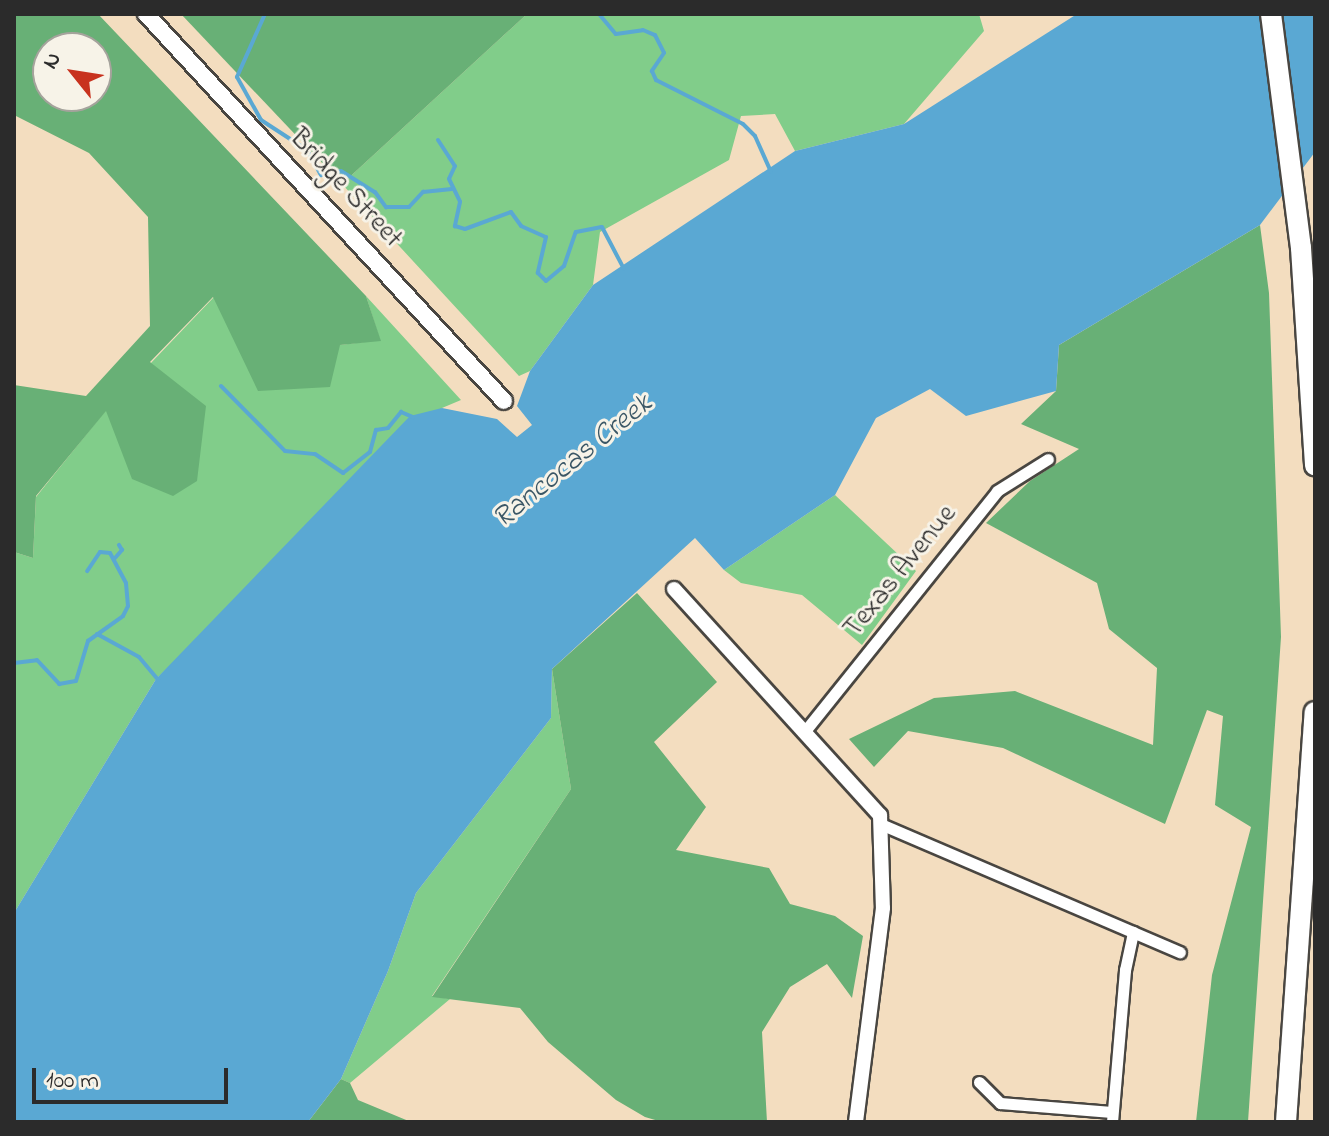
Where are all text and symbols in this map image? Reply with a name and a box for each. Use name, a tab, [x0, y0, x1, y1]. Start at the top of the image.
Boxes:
north arrow	[32, 32, 112, 112]
text: N	[35, 47, 71, 75]
street label: Bridge Street	[281, 122, 409, 256]
water label: Rancocas Creek	[486, 387, 660, 537]
street label: Texas Avenue	[837, 499, 965, 645]
scale bar	[36, 1052, 232, 1102]
text: 100 m	[46, 1064, 99, 1099]

